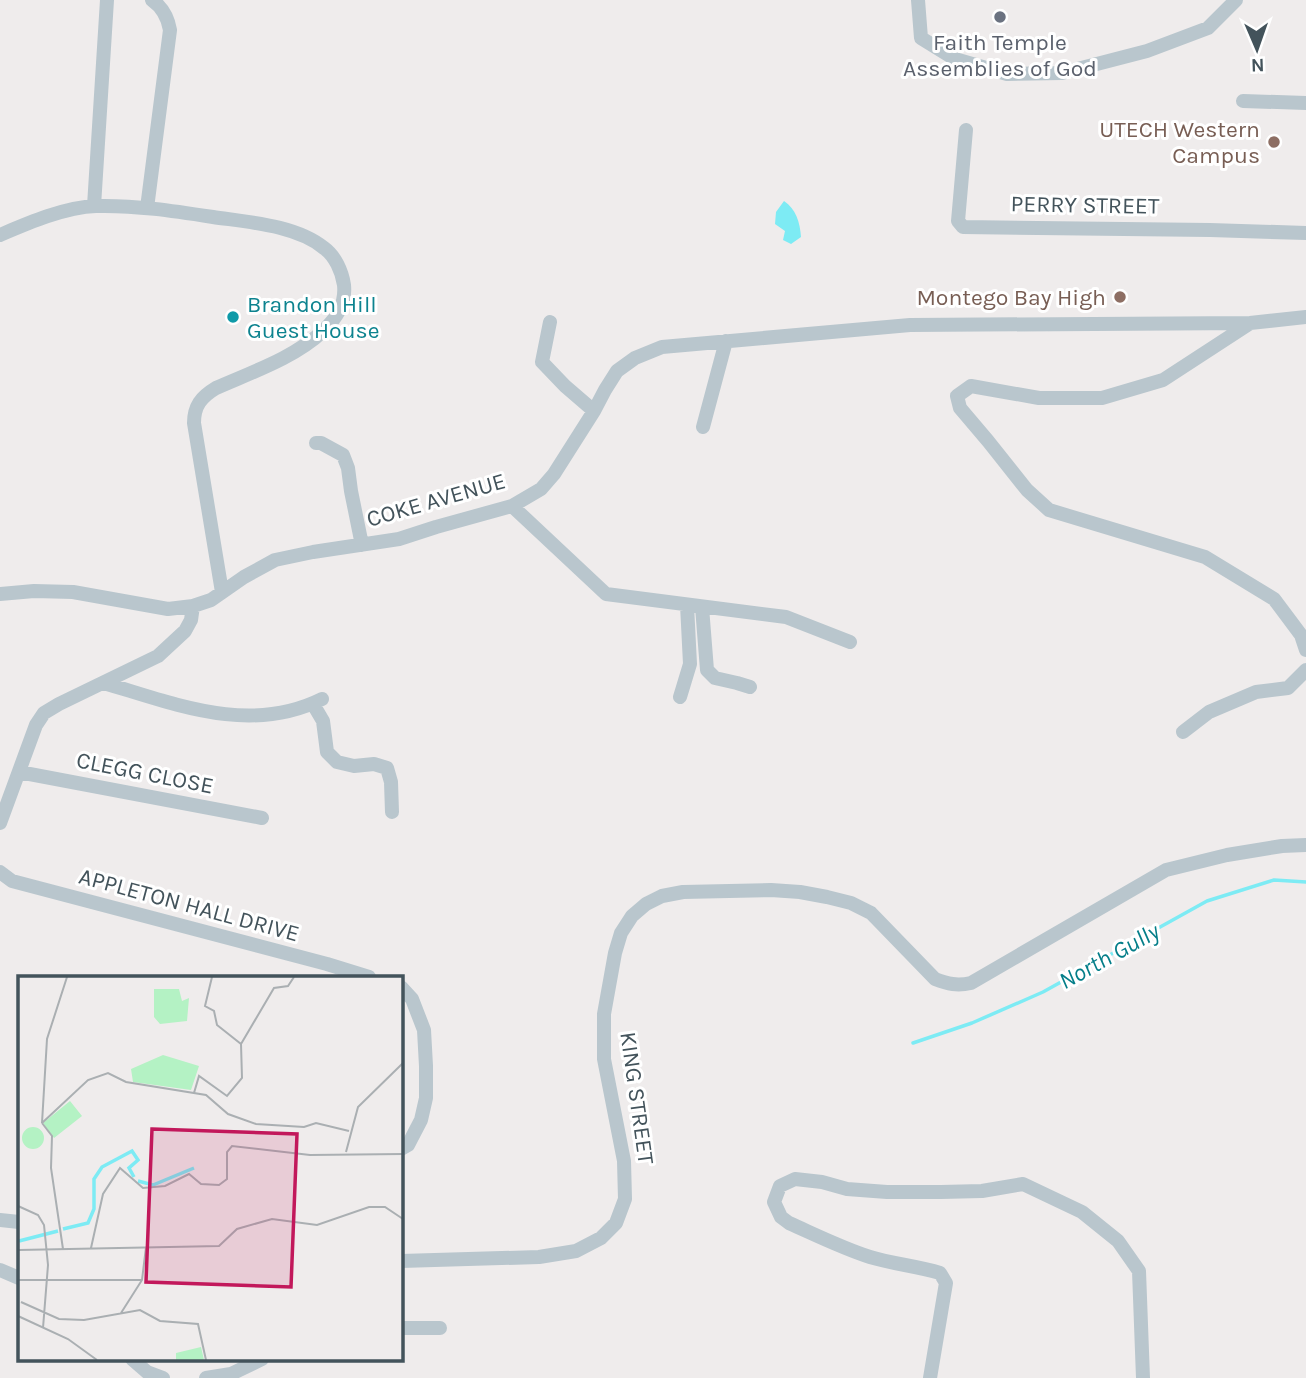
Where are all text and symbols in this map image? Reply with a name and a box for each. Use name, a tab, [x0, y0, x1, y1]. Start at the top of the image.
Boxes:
marker: Faith Temple Assemblies of God	[992, 9, 1008, 25]
north arrow	[1222, 14, 1292, 84]
place label: Faith Temple Assemblies of God	[903, 29, 1097, 82]
text: N	[1250, 54, 1265, 76]
place label: UTECH Western Campus	[1099, 116, 1260, 169]
marker: UTECH Western Campus	[1266, 134, 1282, 150]
street label: PERRY STREET	[1010, 190, 1160, 220]
place label: Montego Bay High	[916, 284, 1106, 311]
marker: Montego Bay High	[1112, 289, 1128, 305]
place label: Brandon Hill Guest House	[247, 291, 380, 344]
marker: Brandon Hill Guest House	[225, 309, 241, 325]
street label: COKE AVENUE	[363, 467, 509, 533]
street label: CLEGG CLOSE	[74, 746, 216, 800]
street label: APPLETON HALL DRIVE	[76, 863, 302, 947]
water label: North Gully	[1054, 917, 1165, 995]
inset map	[18, 976, 402, 1360]
street label: KING STREET	[614, 1030, 660, 1166]

